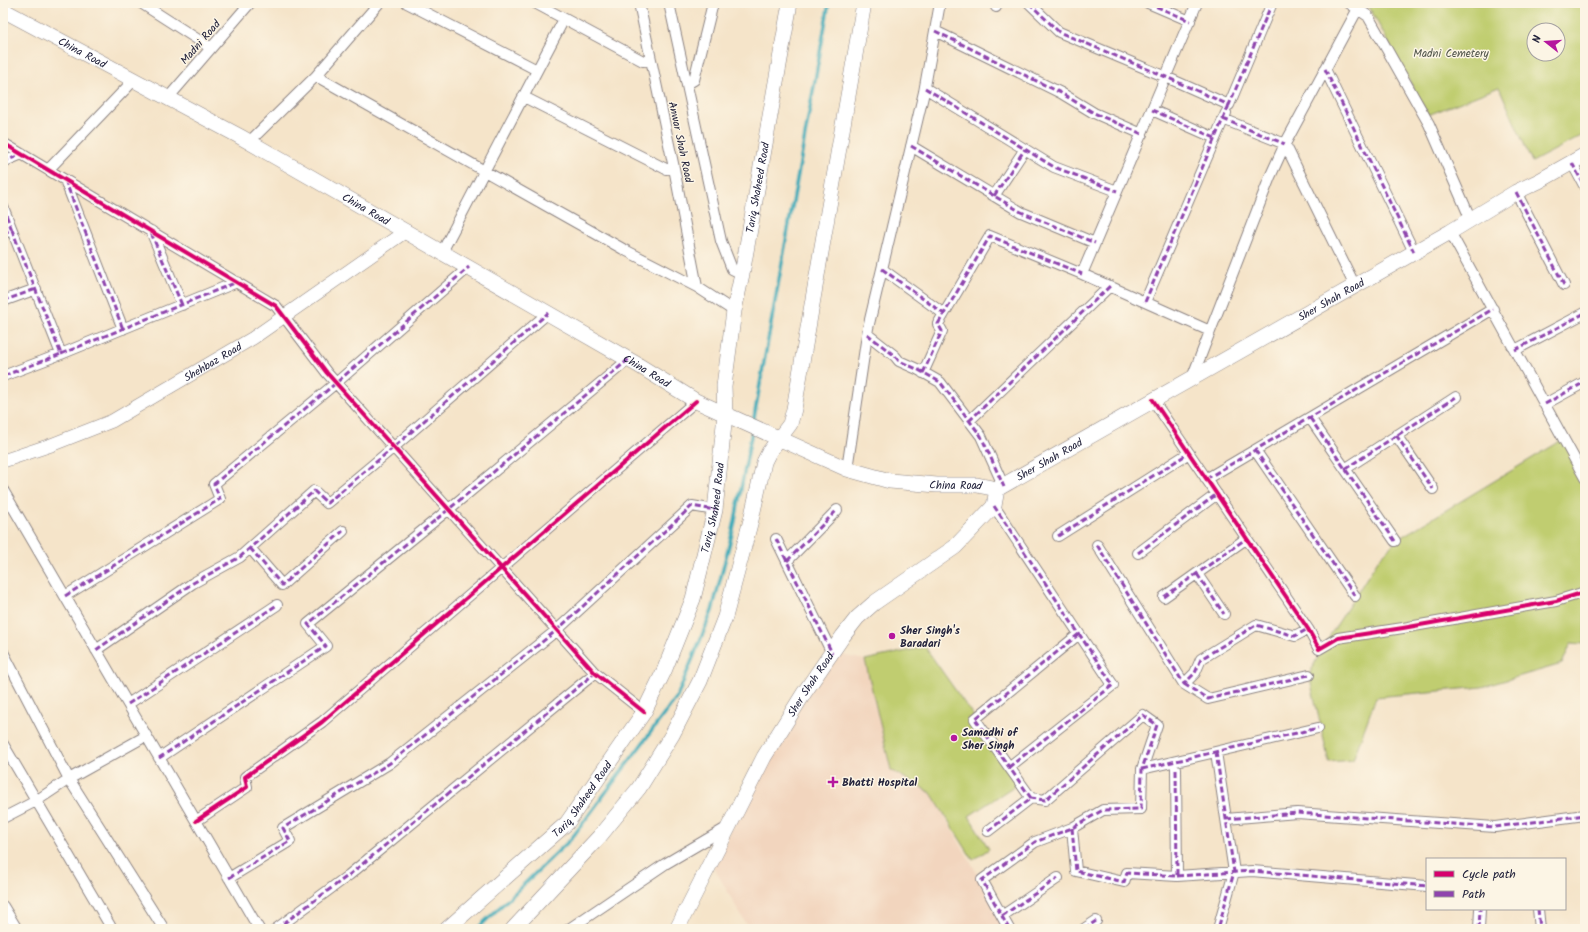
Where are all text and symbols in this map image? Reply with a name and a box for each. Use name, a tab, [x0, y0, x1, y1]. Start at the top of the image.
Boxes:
street label: Madni Road	[176, 16, 226, 69]
north arrow	[1526, 22, 1566, 62]
street label: China Road	[54, 33, 110, 74]
text: N	[1528, 33, 1547, 45]
park label: Madni Cemetery	[1413, 45, 1490, 63]
street label: Anwar Shah Road	[663, 100, 697, 185]
street label: Tariq Shaheed Road	[741, 140, 775, 234]
street label: China Road	[338, 189, 393, 231]
street label: Sher Shah Road	[1295, 274, 1369, 327]
street label: Shehbaz Road	[181, 338, 246, 387]
street label: China Road	[619, 350, 674, 393]
street label: Sher Shah Road	[1013, 434, 1087, 486]
street label: Tariq Shaheed Road	[697, 461, 730, 555]
street label: China Road	[929, 476, 984, 496]
place label: Sher Singh's Baradari	[900, 622, 961, 653]
marker: Sher Singh's Baradari	[887, 631, 897, 641]
street label: Sher Shah Road	[783, 649, 840, 721]
place label: Samadhi of Sher Singh	[962, 724, 1019, 755]
marker: Samadhi of Sher Singh	[949, 733, 959, 743]
street label: Tariq Shaheed Road	[548, 757, 618, 842]
place label: Bhatti Hospital	[842, 774, 917, 792]
marker: Bhatti Hospital	[827, 776, 839, 788]
legend	[1426, 858, 1566, 910]
text: Cycle path	[1462, 865, 1516, 884]
text: Path	[1462, 885, 1485, 904]

